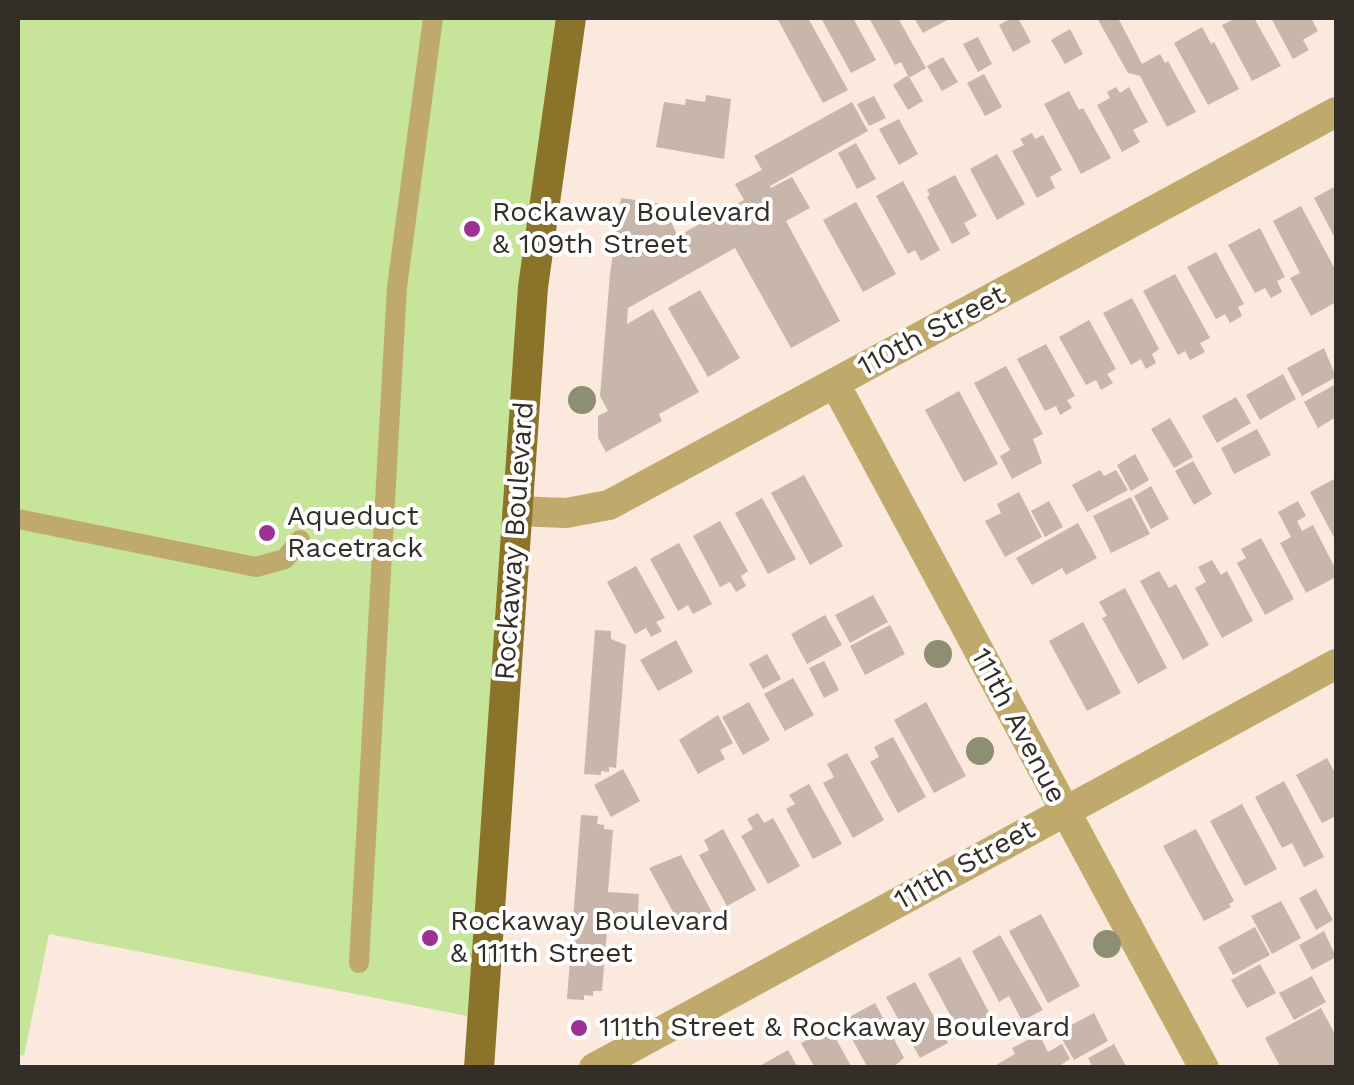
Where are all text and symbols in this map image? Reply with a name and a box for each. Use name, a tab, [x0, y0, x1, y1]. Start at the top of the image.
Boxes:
place label: Rockaway Boulevard & 109th Street	[492, 196, 771, 262]
marker: Rockaway Boulevard & 109th Street	[461, 218, 483, 240]
street label: 110th Street	[853, 278, 1011, 384]
street label: Rockaway Boulevard	[489, 401, 541, 681]
place label: Aqueduct Racetrack	[287, 500, 423, 566]
marker: Aqueduct Racetrack	[256, 522, 278, 544]
street label: 111th Avenue	[963, 643, 1073, 809]
street label: 111th Street	[889, 813, 1041, 917]
place label: Rockaway Boulevard & 111th Street	[450, 905, 729, 971]
marker: Rockaway Boulevard & 111th Street	[419, 927, 441, 949]
place label: 111th Street & Rockaway Boulevard	[599, 1011, 1070, 1045]
marker: 111th Street & Rockaway Boulevard	[568, 1017, 590, 1039]

